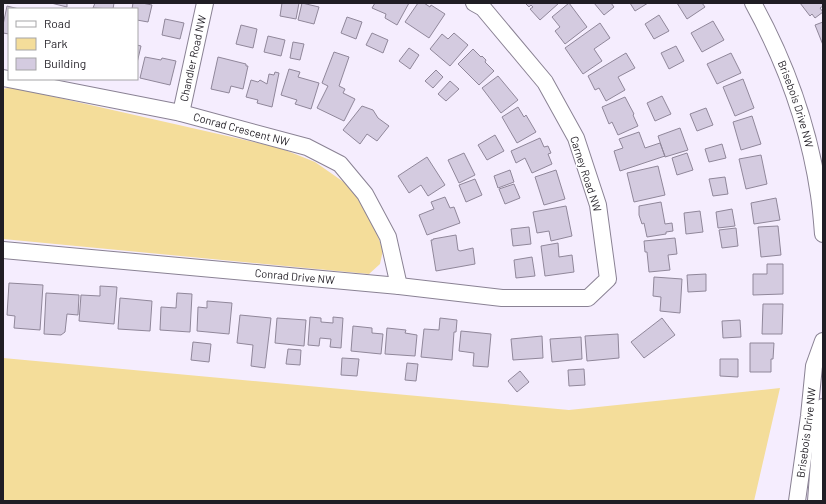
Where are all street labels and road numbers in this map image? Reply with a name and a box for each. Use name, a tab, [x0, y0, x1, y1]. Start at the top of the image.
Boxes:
street label: Chandler Road NW	[177, 13, 208, 103]
street label: Brisebois Drive NW	[776, 58, 817, 149]
street label: Conrad Crescent NW	[192, 110, 291, 148]
street label: Carney Road NW	[568, 134, 605, 214]
street label: Conrad Drive NW	[254, 266, 336, 286]
street label: Brisebois Drive NW	[793, 386, 818, 479]

